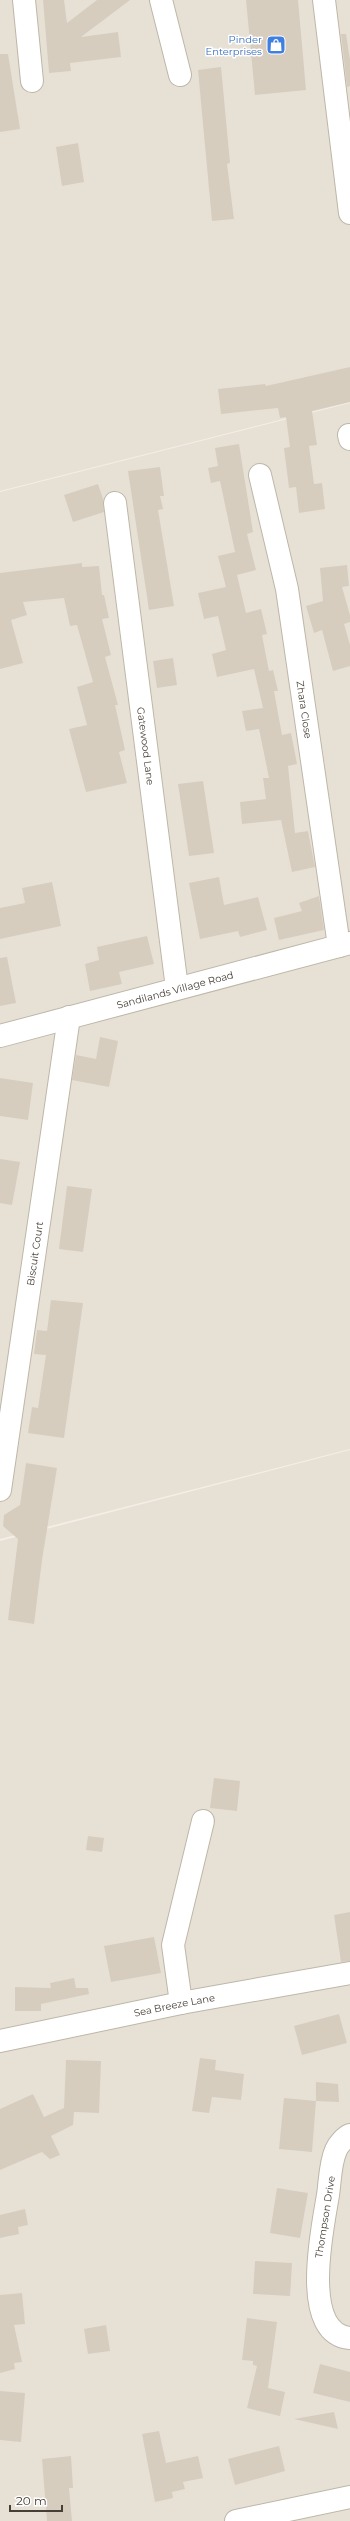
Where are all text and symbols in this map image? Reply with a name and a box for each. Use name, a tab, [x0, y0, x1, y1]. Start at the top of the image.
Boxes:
place label: Pinder Enterprises	[206, 33, 262, 58]
shop icon: Pinder Enterprises	[265, 34, 287, 56]
street label: Zhara Close	[294, 680, 315, 739]
street label: Gatewood Lane	[135, 706, 158, 786]
street label: Sandilands Village Road	[115, 968, 235, 1011]
street label: Biscuit Court	[23, 1220, 46, 1287]
street label: Sea Breeze Lane	[133, 1991, 216, 2019]
street label: Thompson Drive	[312, 2175, 338, 2259]
scale bar	[10, 2487, 62, 2513]
text: 20 m	[16, 2493, 47, 2508]

